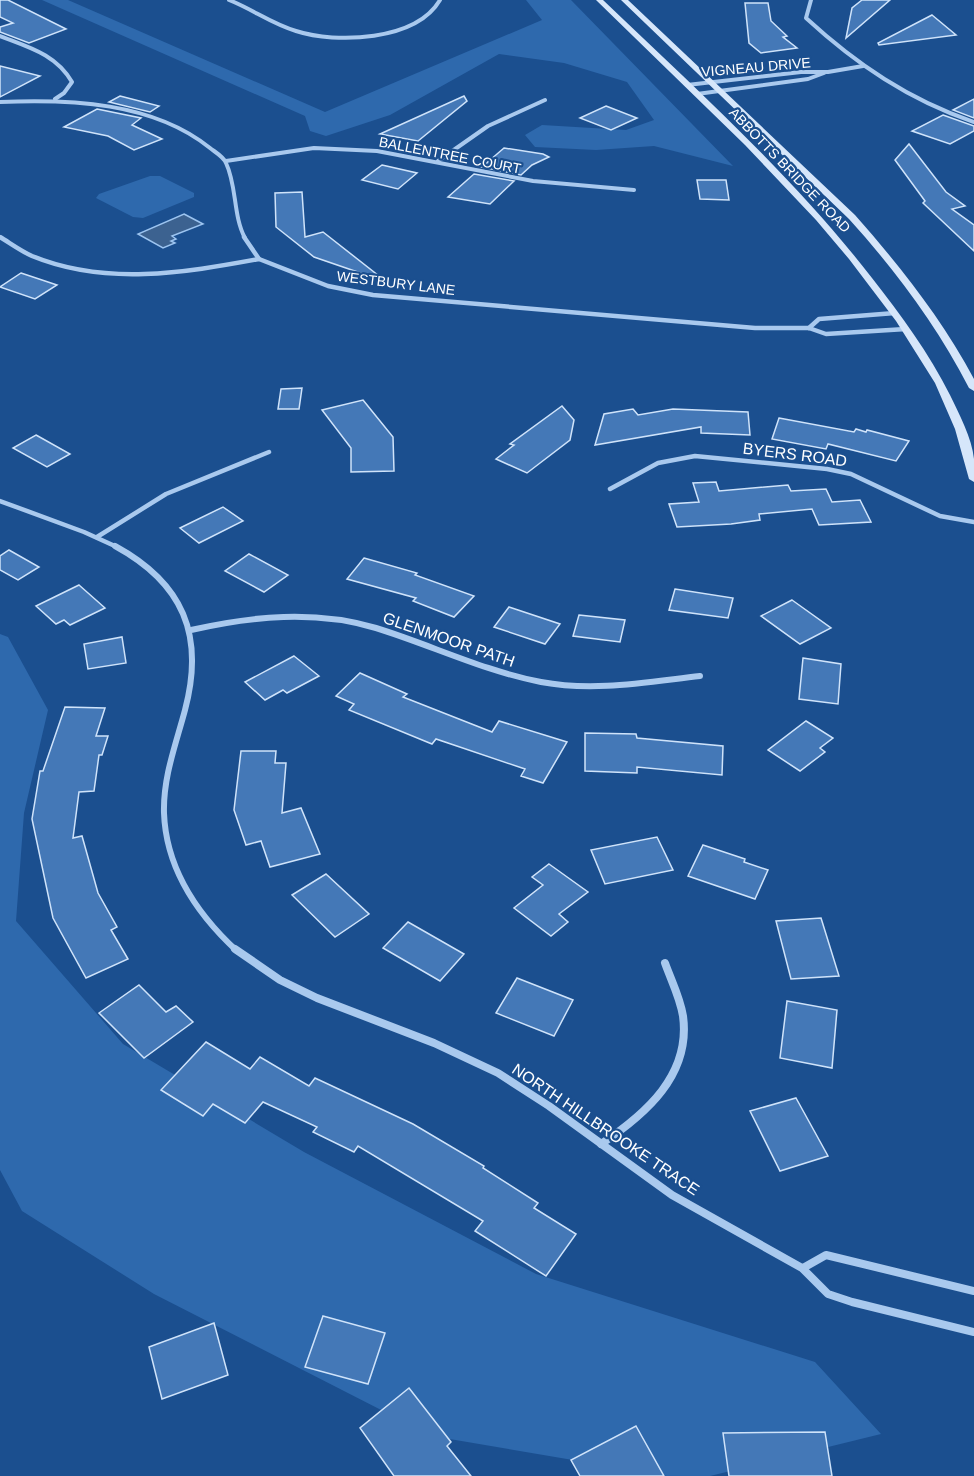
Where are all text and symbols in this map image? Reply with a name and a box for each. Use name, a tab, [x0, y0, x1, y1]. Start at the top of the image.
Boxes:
street label: VIGNEAU DRIVE	[701, 54, 811, 80]
street label: ABBOTTS BRIDGE ROAD	[726, 104, 854, 236]
street label: BALLENTREE COURT	[378, 133, 523, 177]
street label: WESTBURY LANE	[336, 268, 456, 298]
street label: BYERS ROAD	[742, 440, 848, 469]
street label: GLENMOOR PATH	[381, 609, 517, 670]
street label: NORTH HILLBROOKE TRACE	[509, 1060, 702, 1198]

